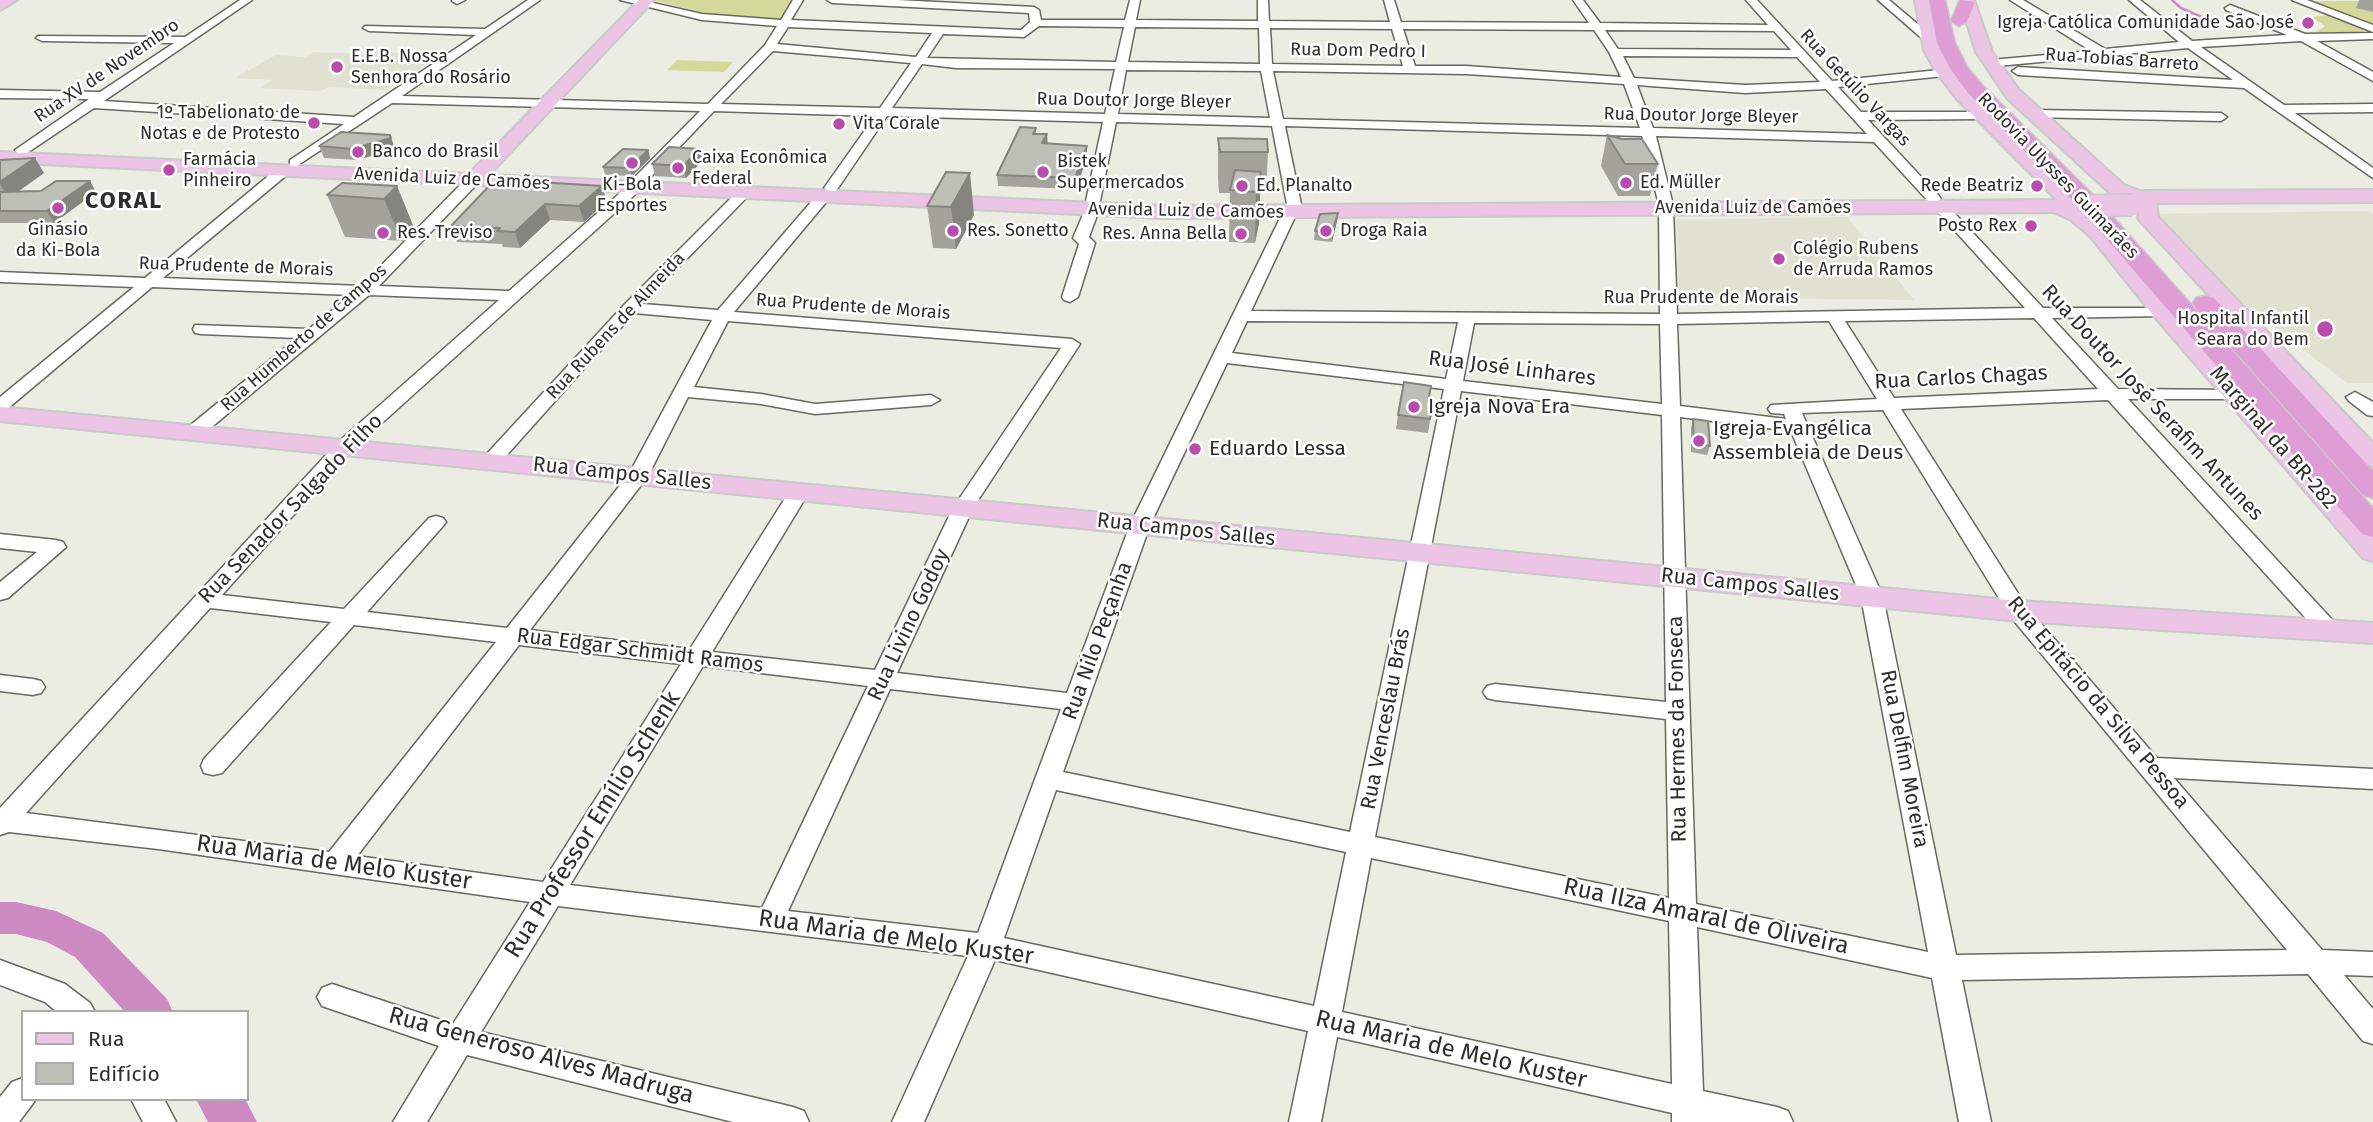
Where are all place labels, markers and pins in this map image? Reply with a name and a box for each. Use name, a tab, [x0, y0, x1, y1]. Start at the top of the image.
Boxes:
place label: Igreja Católica Comunidade São José	[1997, 12, 2294, 34]
marker: Igreja Católica Comunidade São José	[2300, 15, 2316, 31]
place label: E.E.B. Nossa Senhora do Rosário	[351, 46, 511, 88]
marker: E.E.B. Nossa Senhora do Rosário	[329, 59, 345, 75]
place label: 1º Tabelionato de Notas e de Protesto	[140, 102, 300, 144]
place label: Vita Corale	[853, 113, 940, 135]
marker: 1º Tabelionato de Notas e de Protesto	[306, 115, 322, 131]
marker: Vita Corale	[831, 116, 847, 132]
place label: Banco do Brasil	[372, 141, 498, 163]
marker: Banco do Brasil	[350, 144, 366, 160]
place label: Caixa Econômica Federal	[692, 147, 828, 190]
place label: Farmácia Pinheiro	[183, 149, 256, 192]
place label: Bistek Supermercados	[1057, 151, 1184, 194]
marker: Ki-Bola Esportes	[624, 155, 640, 171]
marker: Caixa Econômica Federal	[670, 160, 686, 176]
marker: Farmácia Pinheiro	[161, 162, 177, 178]
marker: Bistek Supermercados	[1035, 164, 1051, 180]
place label: Ed. Müller	[1640, 172, 1721, 194]
place label: Ki-Bola Esportes	[597, 174, 667, 216]
place label: Ed. Planalto	[1256, 175, 1353, 197]
marker: Ed. Müller	[1618, 175, 1634, 191]
place label: Rede Beatriz	[1920, 175, 2023, 197]
marker: Ed. Planalto	[1234, 178, 1250, 194]
marker: Rede Beatriz	[2029, 178, 2045, 194]
marker: Ginásio da Ki-Bola	[50, 200, 66, 216]
place label: Posto Rex	[1938, 215, 2017, 237]
marker: Posto Rex	[2023, 218, 2039, 234]
place label: Ginásio da Ki-Bola	[16, 219, 100, 262]
place label: Res. Sonetto	[967, 220, 1069, 242]
place label: Droga Raia	[1340, 220, 1427, 242]
place label: Res. Treviso	[397, 222, 493, 244]
marker: Res. Sonetto	[945, 223, 961, 239]
place label: Res. Anna Bella	[1102, 223, 1227, 245]
marker: Droga Raia	[1318, 223, 1334, 239]
marker: Res. Treviso	[375, 225, 391, 241]
marker: Res. Anna Bella	[1233, 226, 1249, 242]
place label: Colégio Rubens de Arruda Ramos	[1793, 238, 1933, 280]
marker: Colégio Rubens de Arruda Ramos	[1771, 251, 1787, 267]
place label: Hospital Infantil Seara do Bem	[2177, 308, 2309, 350]
marker: Hospital Infantil Seara do Bem	[2315, 319, 2335, 339]
place label: Igreja Nova Era	[1428, 394, 1570, 420]
marker: Igreja Nova Era	[1406, 399, 1422, 415]
place label: Igreja Evangélica Assembleia de Deus	[1713, 416, 1903, 466]
marker: Igreja Evangélica Assembleia de Deus	[1691, 433, 1707, 449]
place label: Eduardo Lessa	[1209, 436, 1346, 462]
marker: Eduardo Lessa	[1187, 441, 1203, 457]

